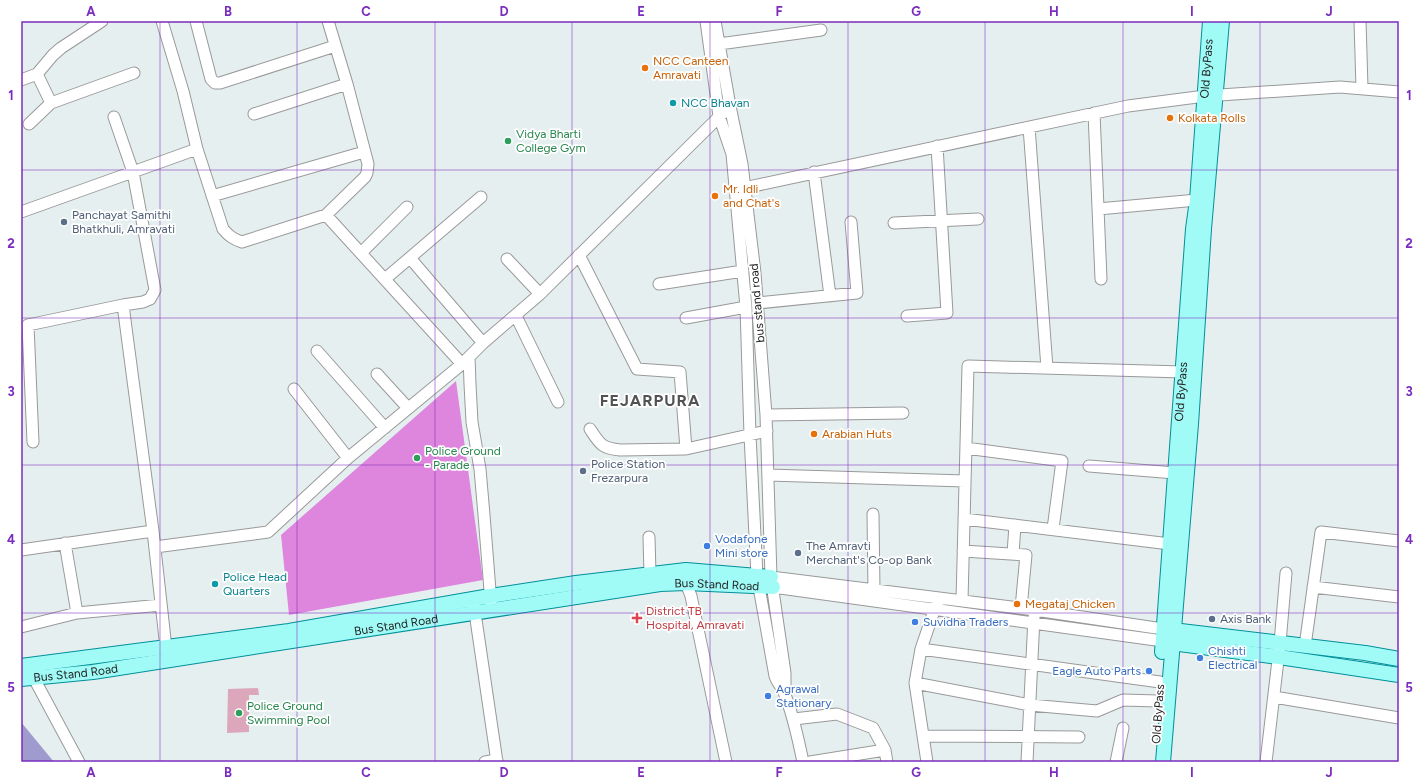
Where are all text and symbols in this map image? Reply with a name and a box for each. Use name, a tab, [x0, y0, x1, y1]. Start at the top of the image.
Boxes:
text: A	[86, 4, 96, 19]
text: B	[224, 4, 232, 19]
text: C	[361, 4, 371, 19]
text: D	[499, 4, 509, 19]
text: E	[637, 4, 645, 19]
text: F	[775, 4, 783, 19]
text: G	[911, 4, 921, 19]
text: H	[1049, 4, 1059, 19]
text: I	[1190, 4, 1194, 19]
text: J	[1325, 4, 1333, 19]
street label: Old ByPass	[1197, 38, 1216, 99]
place label: NCC Canteen Amravati	[653, 54, 729, 82]
marker: NCC Canteen Amravati	[640, 63, 650, 73]
text: 1	[8, 88, 14, 103]
text: 1	[1406, 88, 1412, 103]
place label: NCC Bhavan	[681, 96, 750, 110]
marker: NCC Bhavan	[668, 98, 678, 108]
place label: Kolkata Rolls	[1178, 111, 1246, 125]
marker: Kolkata Rolls	[1165, 113, 1175, 123]
place label: Vidya Bharti College Gym	[516, 127, 586, 155]
marker: Vidya Bharti College Gym	[503, 136, 513, 146]
place label: Mr. Idli and Chat's	[723, 182, 780, 210]
marker: Mr. Idli and Chat's	[710, 191, 720, 201]
place label: Panchayat Samithi Bhatkhuli, Amravati	[72, 208, 175, 236]
marker: Panchayat Samithi Bhatkhuli, Amravati	[59, 217, 69, 227]
text: 2	[7, 236, 15, 251]
text: 2	[1405, 236, 1413, 251]
street label: bus stand road	[747, 263, 767, 343]
street label: Old ByPass	[1172, 361, 1190, 422]
text: 3	[7, 384, 15, 399]
text: 3	[1405, 384, 1413, 399]
district label: FEJARPURA	[600, 391, 700, 410]
place label: Arabian Huts	[822, 427, 892, 441]
marker: Arabian Huts	[809, 429, 819, 439]
place label: Police Ground - Parade	[425, 444, 501, 472]
marker: Police Ground - Parade	[412, 453, 422, 463]
place label: Police Station Frezarpura	[591, 457, 665, 485]
marker: Police Station Frezarpura	[578, 466, 588, 476]
text: 4	[7, 532, 15, 547]
place label: Vodafone Mini store	[715, 532, 768, 560]
text: 4	[1405, 532, 1413, 547]
place label: The Amravti Merchant's Co-op Bank	[806, 539, 932, 567]
marker: Vodafone Mini store	[702, 541, 712, 551]
marker: The Amravti Merchant's Co-op Bank	[793, 548, 803, 558]
place label: Police Head Quarters	[223, 570, 287, 598]
street label: Bus Stand Road	[674, 576, 760, 593]
marker: Police Head Quarters	[210, 579, 220, 589]
place label: Megataj Chicken	[1025, 597, 1116, 611]
marker: Megataj Chicken	[1012, 599, 1022, 609]
place label: District TB Hospital, Amravati	[646, 604, 744, 632]
street label: Bus Stand Road	[353, 612, 439, 638]
marker: District TB Hospital, Amravati	[631, 612, 643, 624]
place label: Axis Bank	[1220, 612, 1271, 626]
marker: Axis Bank	[1207, 614, 1217, 624]
place label: Suvidha Traders	[923, 615, 1009, 629]
marker: Suvidha Traders	[910, 617, 920, 627]
place label: Chishti Electrical	[1208, 644, 1257, 672]
marker: Chishti Electrical	[1195, 653, 1205, 663]
street label: Bus Stand Road	[33, 661, 119, 685]
place label: Eagle Auto Parts	[1052, 664, 1141, 678]
marker: Eagle Auto Parts	[1144, 666, 1154, 676]
text: 5	[7, 680, 15, 695]
text: 5	[1405, 680, 1413, 695]
place label: Agrawal Stationary	[776, 682, 832, 710]
street label: Old ByPass	[1149, 683, 1167, 744]
marker: Agrawal Stationary	[763, 691, 773, 701]
place label: Police Ground Swimming Pool	[247, 699, 330, 727]
marker: Police Ground Swimming Pool	[234, 708, 244, 718]
text: A	[86, 765, 96, 780]
text: B	[224, 765, 232, 780]
text: C	[361, 765, 371, 780]
text: D	[499, 765, 509, 780]
text: E	[637, 765, 645, 780]
text: F	[775, 765, 783, 780]
text: G	[911, 765, 921, 780]
text: H	[1049, 765, 1059, 780]
text: I	[1190, 765, 1194, 780]
text: J	[1325, 765, 1333, 780]

